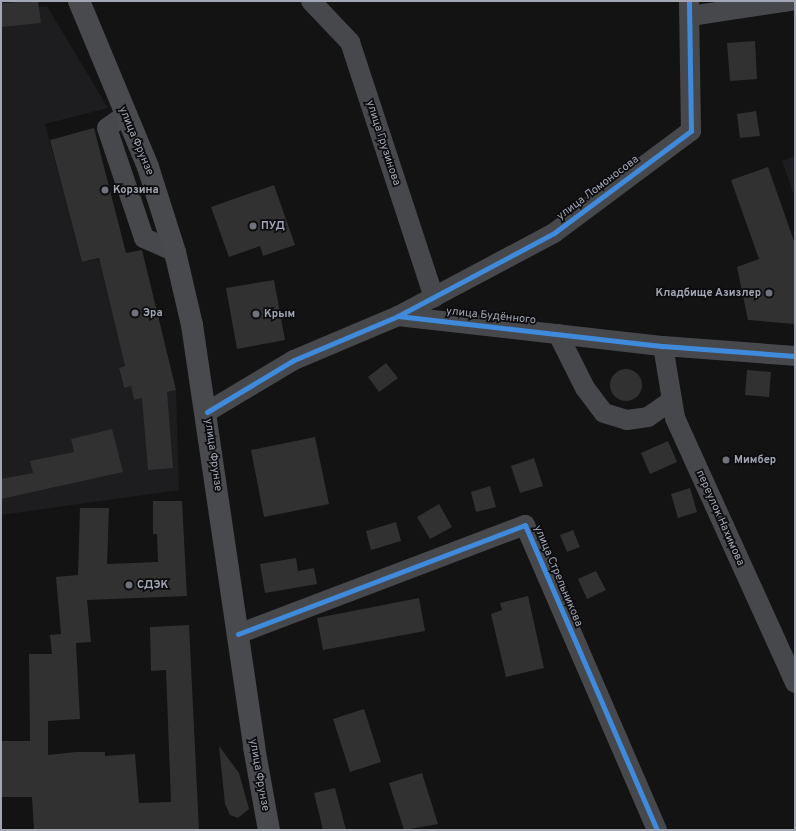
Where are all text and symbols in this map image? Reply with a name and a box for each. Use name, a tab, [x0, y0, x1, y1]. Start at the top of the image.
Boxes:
street label: улица Грузинова	[363, 99, 403, 187]
street label: улица Фрунзе	[116, 105, 156, 177]
street label: улица Ломоносова	[554, 153, 642, 223]
place label: Корзина	[113, 183, 159, 197]
marker: Корзина	[100, 185, 110, 195]
place label: ПУД	[261, 219, 285, 233]
marker: ПУД	[248, 221, 258, 231]
place label: Кладбище Азизлер	[655, 286, 761, 300]
marker: Кладбище Азизлер	[764, 288, 774, 298]
street label: улица Будённого	[445, 305, 537, 327]
place label: Эра	[143, 306, 163, 320]
place label: Крым	[264, 307, 295, 321]
marker: Эра	[130, 308, 140, 318]
marker: Крым	[251, 309, 261, 319]
street label: улица Фрунзе	[201, 418, 225, 492]
place label: Мимбер	[734, 453, 776, 467]
marker: Мимбер	[721, 455, 731, 465]
street label: переулок Нахимова	[693, 468, 747, 568]
street label: улица Стрельникова	[531, 523, 585, 629]
place label: СДЭК	[137, 578, 168, 592]
marker: СДЭК	[124, 580, 134, 590]
street label: улица Фрунзе	[246, 738, 272, 812]

